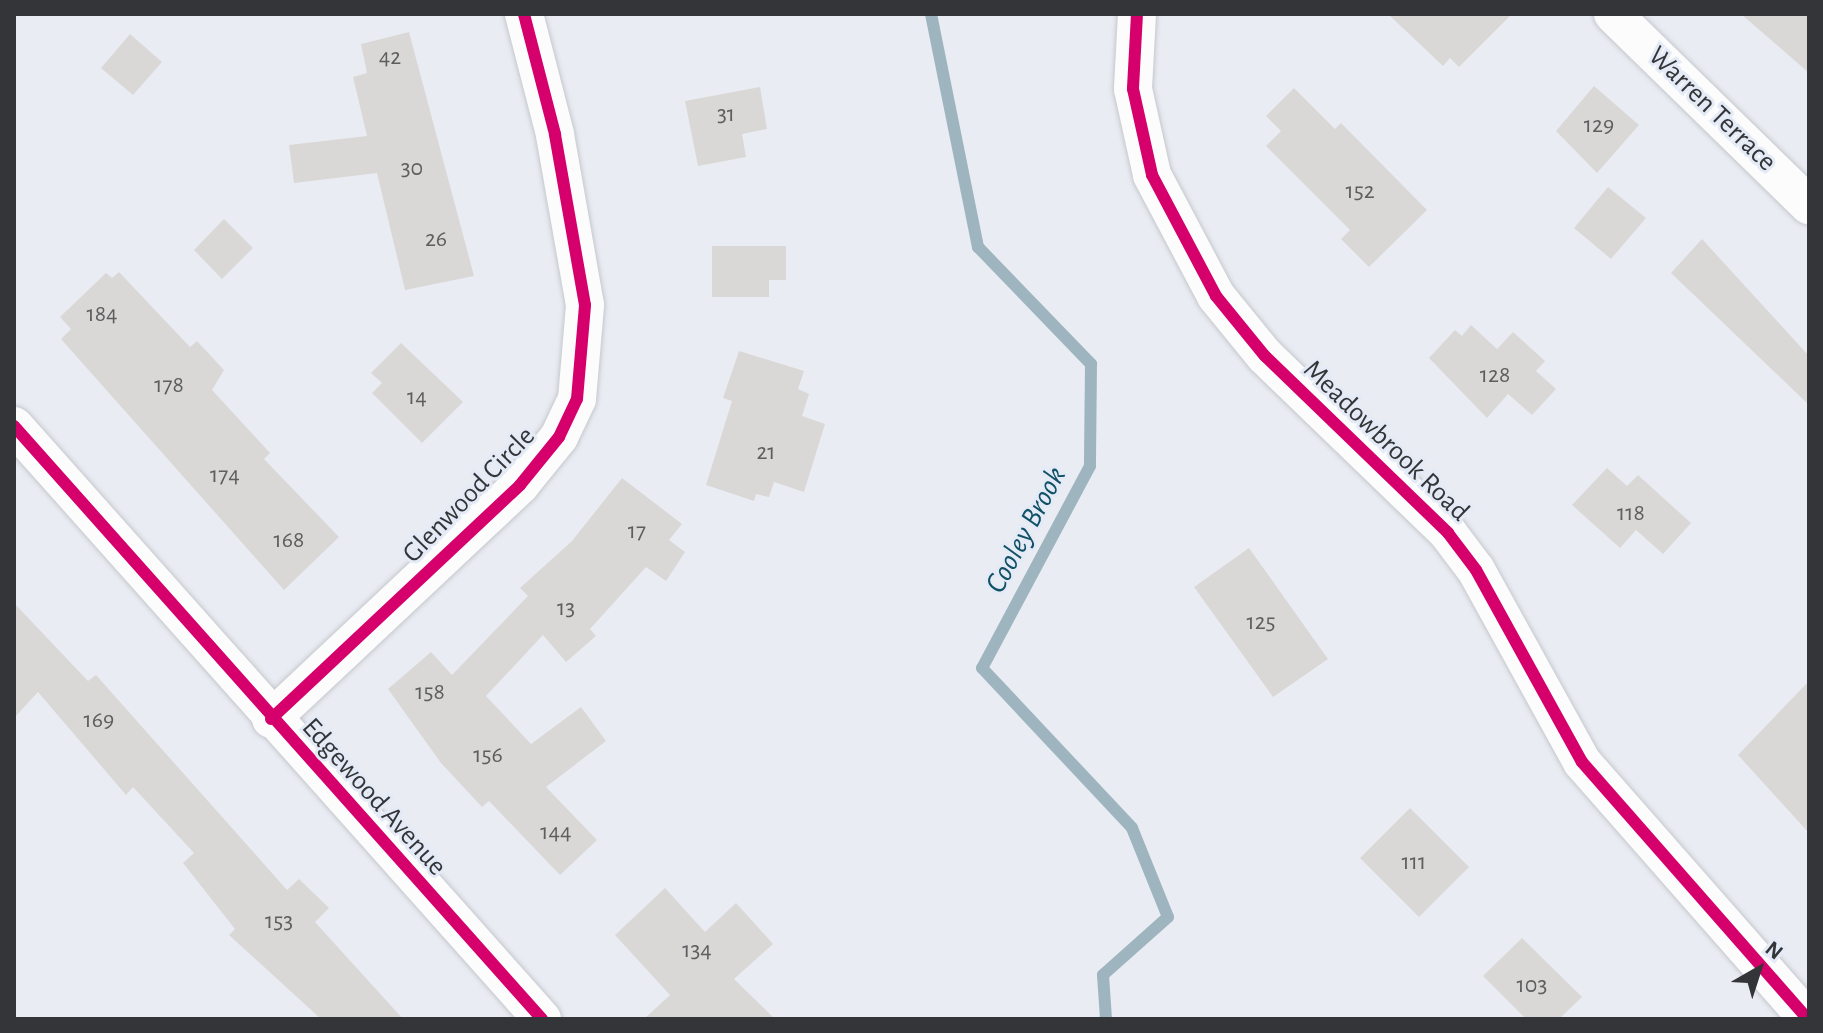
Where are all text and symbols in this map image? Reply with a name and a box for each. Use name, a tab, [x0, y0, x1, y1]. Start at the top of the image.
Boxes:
street label: Warren Terrace	[1641, 39, 1783, 179]
house number: 42	[379, 44, 401, 72]
house number: 31	[717, 101, 735, 129]
house number: 129	[1584, 112, 1614, 140]
house number: 30	[401, 155, 423, 183]
house number: 152	[1345, 178, 1375, 206]
house number: 26	[425, 226, 447, 254]
house number: 184	[86, 301, 118, 329]
street label: Meadowbrook Road	[1296, 353, 1476, 529]
house number: 128	[1480, 362, 1510, 390]
house number: 178	[154, 372, 184, 400]
house number: 14	[407, 384, 427, 412]
street label: Glenwood Circle	[396, 420, 542, 570]
house number: 21	[756, 439, 776, 467]
water label: Cooley Brook	[978, 461, 1074, 599]
house number: 174	[210, 462, 240, 490]
house number: 118	[1617, 500, 1645, 528]
house number: 17	[628, 518, 646, 546]
house number: 168	[274, 527, 304, 555]
house number: 13	[557, 595, 575, 623]
house number: 125	[1246, 609, 1276, 637]
house number: 158	[415, 679, 445, 707]
house number: 169	[84, 707, 114, 735]
street label: Edgewood Avenue	[294, 711, 454, 883]
house number: 156	[473, 742, 503, 770]
house number: 144	[540, 819, 572, 847]
house number: 111	[1402, 849, 1426, 877]
house number: 153	[265, 908, 293, 936]
north arrow	[1719, 929, 1799, 1009]
house number: 134	[682, 937, 712, 965]
text: N	[1761, 937, 1787, 964]
house number: 103	[1517, 972, 1547, 1000]

